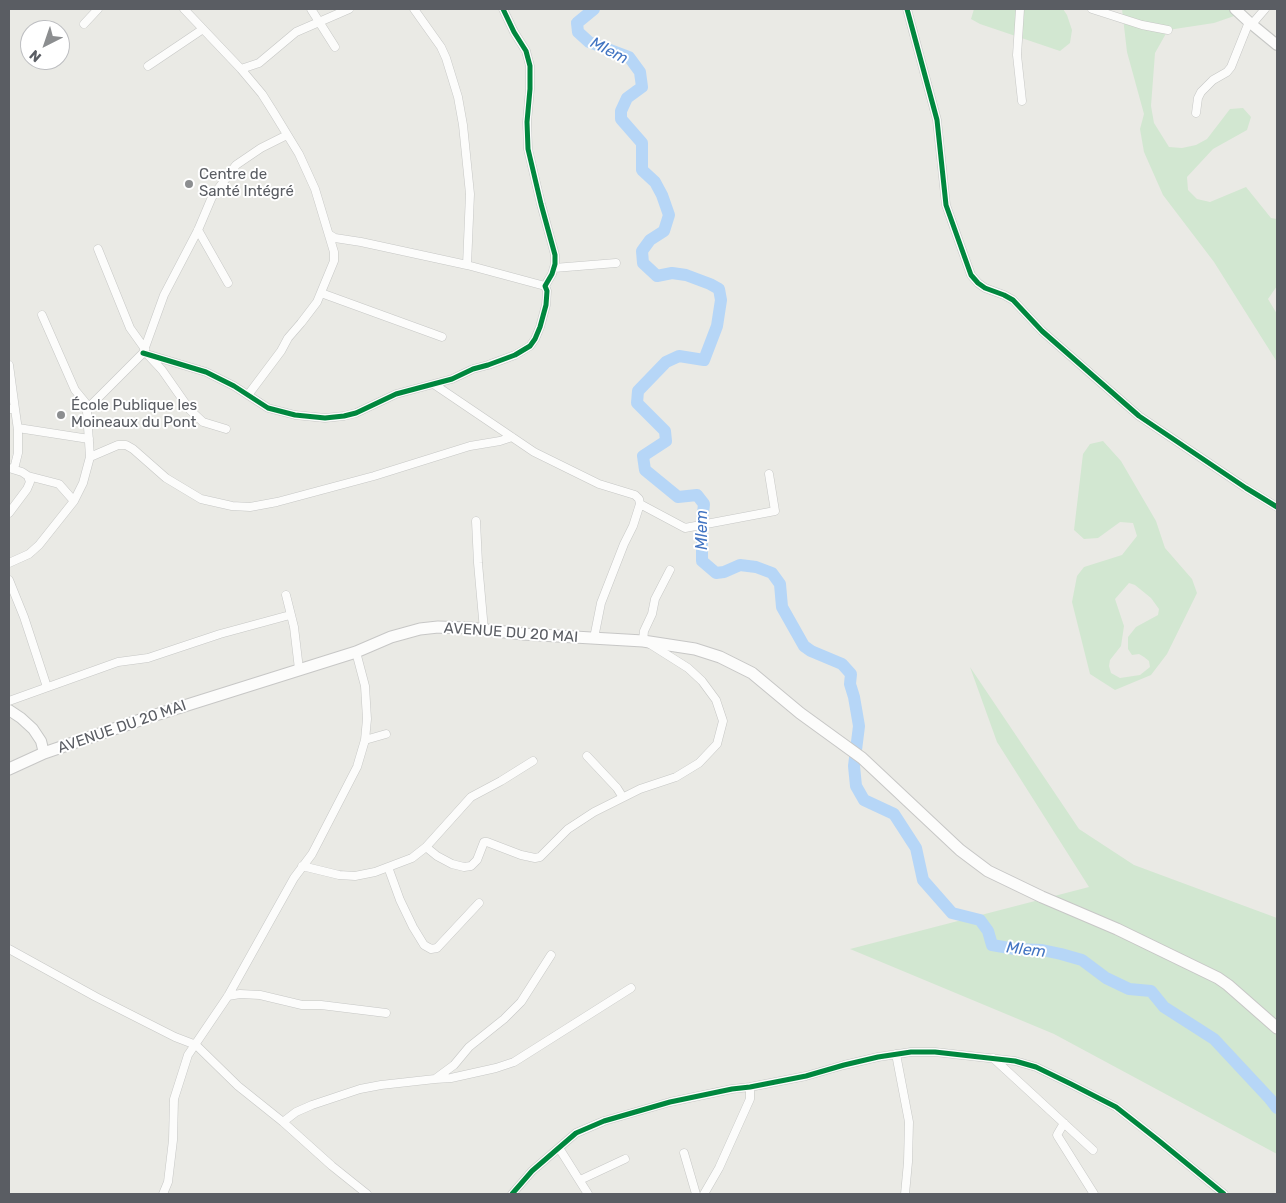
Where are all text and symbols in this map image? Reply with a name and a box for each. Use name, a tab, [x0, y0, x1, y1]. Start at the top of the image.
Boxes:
north arrow	[20, 20, 70, 70]
water label: Mlem	[587, 33, 631, 69]
text: N	[26, 46, 45, 66]
place label: Centre de Santé Intégré	[199, 166, 294, 201]
marker: Centre de Santé Intégré	[183, 178, 195, 190]
place label: École Publique les Moineaux du Pont	[71, 397, 197, 432]
marker: École Publique les Moineaux du Pont	[55, 409, 67, 421]
water label: Mlem	[692, 510, 712, 550]
street label: AVENUE DU 20 MAI	[443, 619, 579, 647]
street label: AVENUE DU 20 MAI	[55, 697, 189, 757]
water label: Mlem	[1005, 938, 1047, 962]

